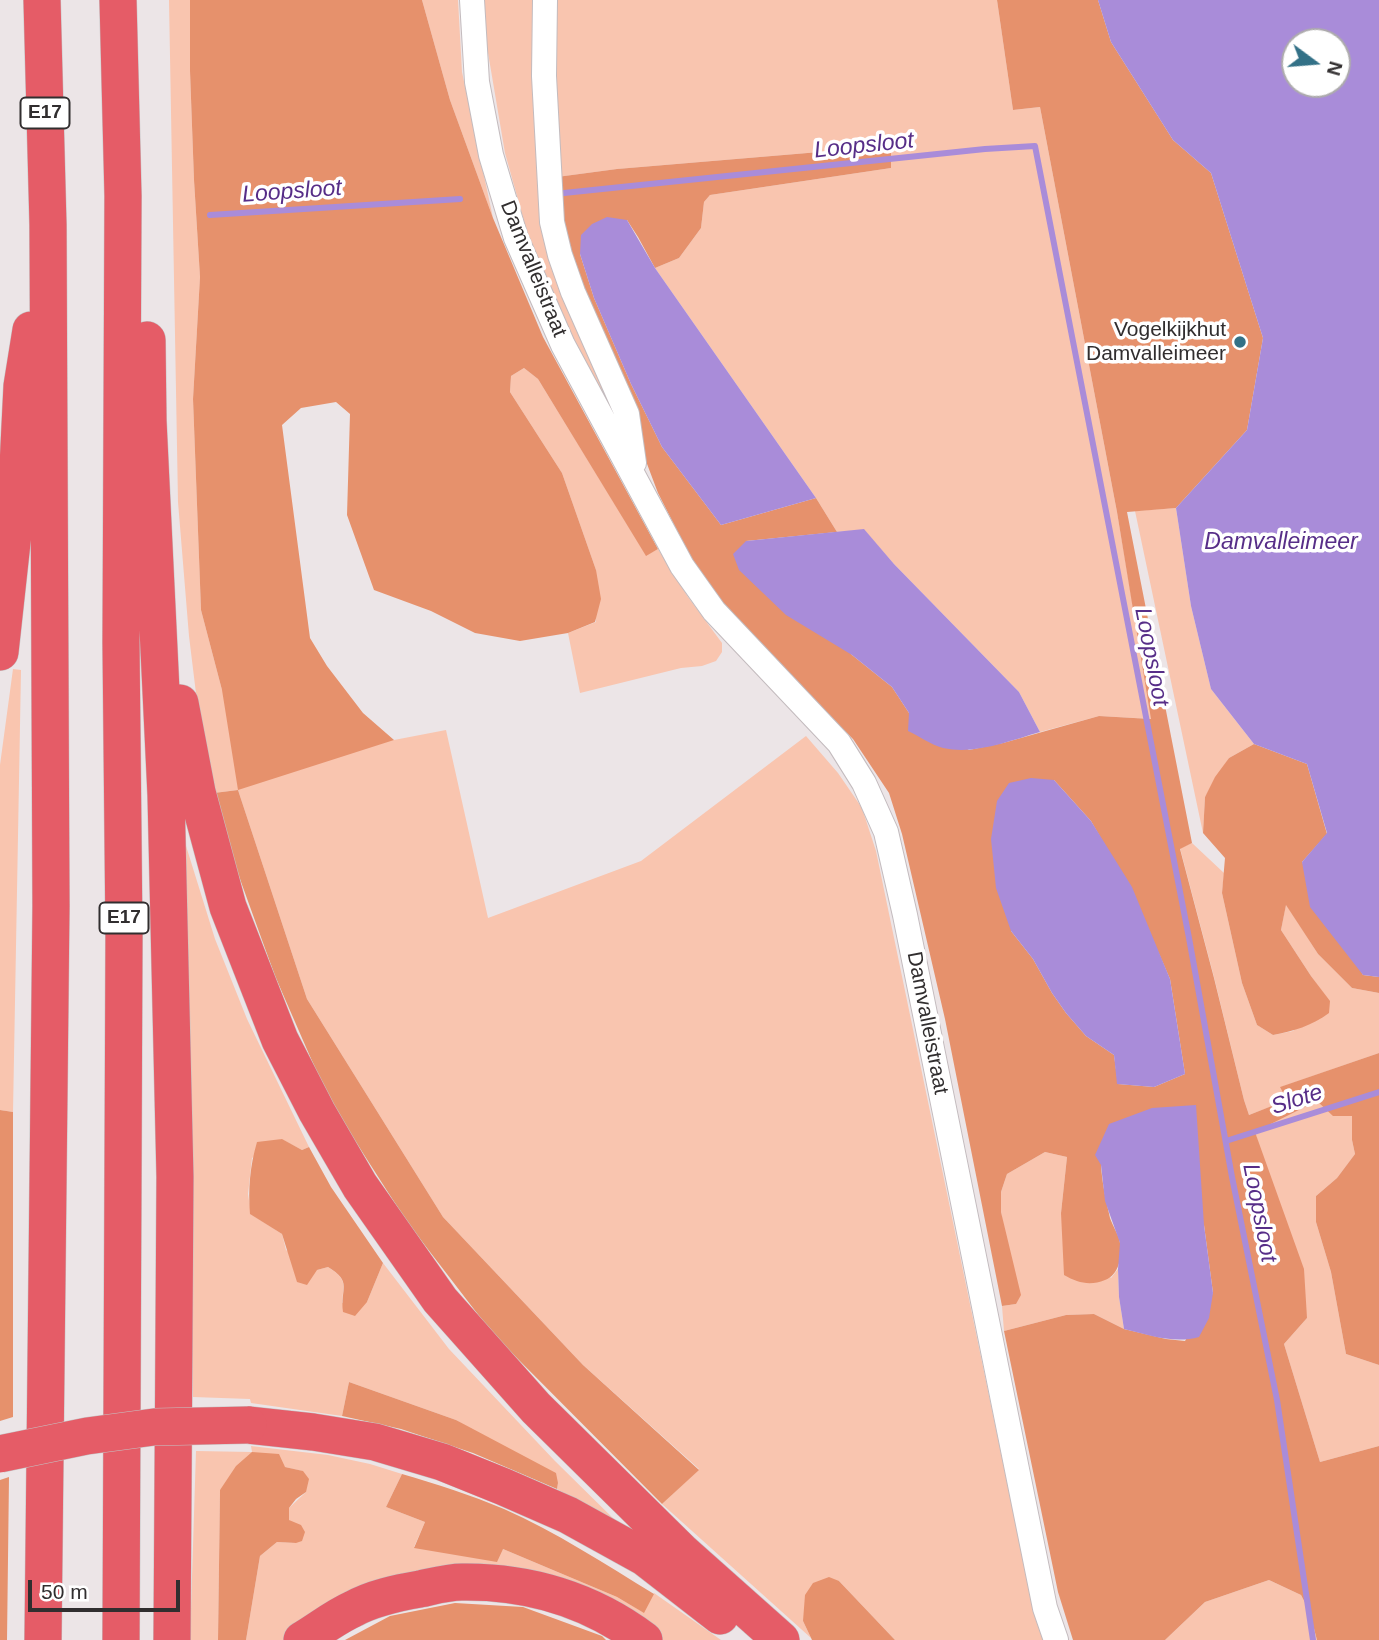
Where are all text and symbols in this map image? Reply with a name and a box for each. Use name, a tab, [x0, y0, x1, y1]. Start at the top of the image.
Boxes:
north arrow	[1281, 28, 1351, 98]
text: N	[1323, 59, 1347, 78]
road number: E17	[20, 97, 70, 128]
water label: Loopsloot	[813, 127, 915, 165]
water label: Loopsloot	[241, 175, 343, 209]
street label: Damvalleistraat	[494, 197, 572, 341]
place label: Vogelkijkhut Damvalleimeer	[1086, 317, 1226, 367]
marker: Vogelkijkhut Damvalleimeer	[1232, 334, 1248, 350]
water label: Damvalleimeer	[1204, 529, 1358, 557]
water label: Loopsloot	[1128, 605, 1174, 709]
road number: E17	[100, 902, 148, 934]
street label: Damvalleistraat	[901, 950, 953, 1096]
water label: Slote	[1268, 1079, 1326, 1121]
water label: Loopsloot	[1236, 1161, 1282, 1265]
scale bar	[32, 1566, 184, 1610]
text: 50 m	[41, 1580, 88, 1603]

